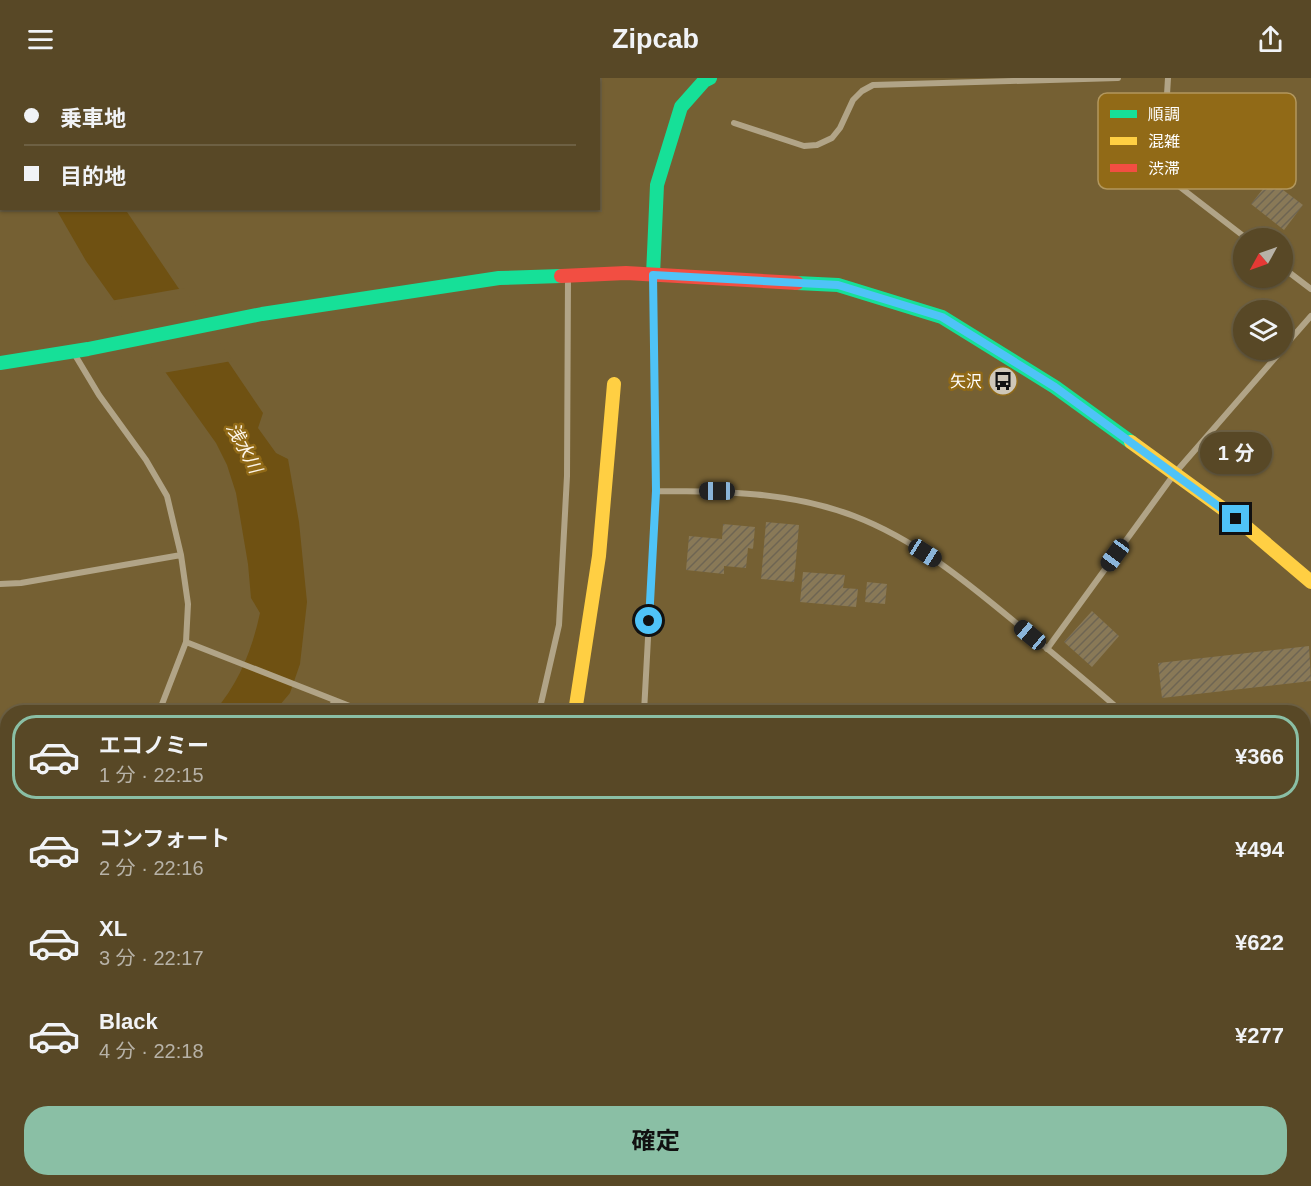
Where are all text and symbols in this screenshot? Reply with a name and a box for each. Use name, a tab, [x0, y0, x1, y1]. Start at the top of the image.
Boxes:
icon: menu	[24, 23, 57, 56]
icon: share	[1254, 23, 1287, 56]
text: Zipcab	[612, 24, 699, 54]
legend	[1098, 93, 1296, 189]
text: 乗車地	[60, 106, 126, 131]
text: 順調	[1148, 106, 1180, 123]
text: 混雑	[1148, 133, 1180, 150]
text: 渋滞	[1148, 160, 1180, 177]
text: 目的地	[60, 164, 126, 189]
north arrow	[1233, 228, 1293, 288]
map controls	[1233, 228, 1293, 360]
button: layers	[1233, 300, 1293, 360]
bus stop icon: 矢沢	[987, 365, 1019, 397]
place label: 矢沢	[950, 373, 982, 390]
water label: 浅水川	[222, 419, 266, 478]
callout: 1 分	[1200, 432, 1272, 474]
text: 1 分	[1218, 442, 1254, 464]
car	[699, 482, 735, 500]
route end	[1222, 505, 1249, 532]
car	[1097, 535, 1133, 575]
car	[905, 536, 945, 570]
route start	[635, 607, 662, 634]
car	[1010, 617, 1050, 653]
icon: car	[27, 730, 81, 784]
text: エコノミー	[99, 733, 209, 758]
text: ¥366	[1235, 744, 1284, 769]
text: 1 分 · 22:15	[99, 764, 204, 786]
icon: car	[27, 823, 81, 877]
text: コンフォート	[99, 826, 230, 851]
text: ¥494	[1235, 837, 1284, 862]
text: 2 分 · 22:16	[99, 857, 204, 879]
icon: car	[27, 916, 81, 970]
text: XL	[99, 916, 127, 941]
text: ¥622	[1235, 930, 1284, 955]
text: 3 分 · 22:17	[99, 947, 204, 969]
icon: car	[27, 1009, 81, 1063]
text: Black	[99, 1009, 158, 1034]
text: ¥277	[1235, 1023, 1284, 1048]
text: 4 分 · 22:18	[99, 1040, 204, 1062]
button: 確定	[24, 1106, 1287, 1175]

